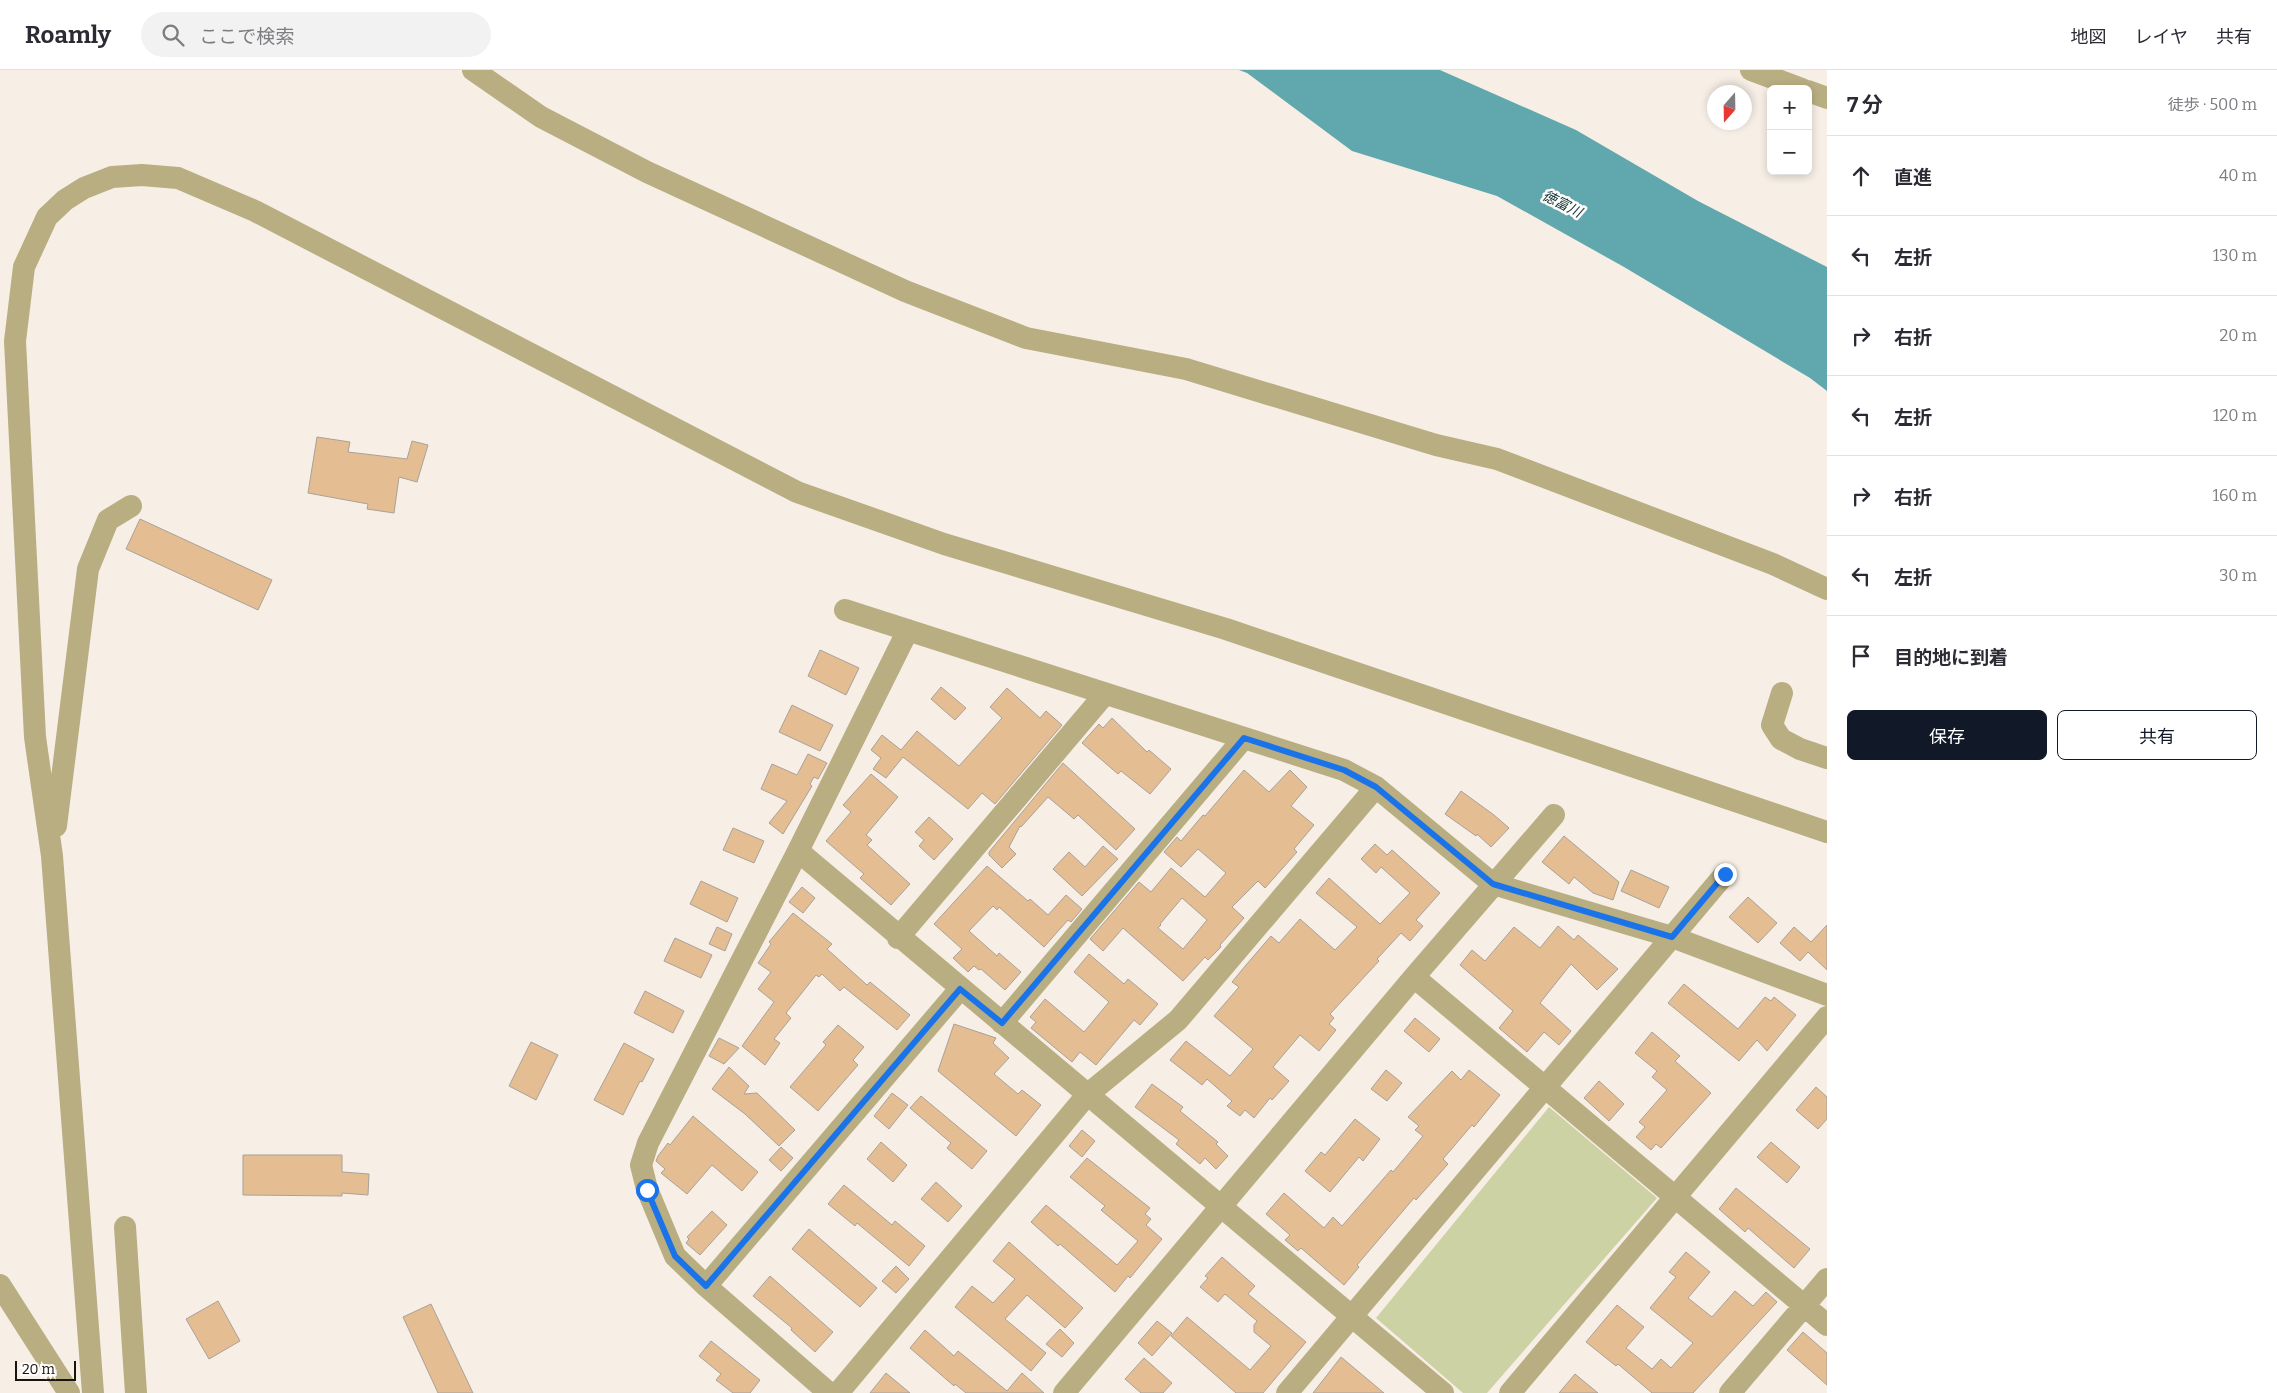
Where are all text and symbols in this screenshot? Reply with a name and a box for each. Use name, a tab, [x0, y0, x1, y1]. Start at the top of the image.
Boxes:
search box	[141, 12, 491, 57]
text: Roamly	[25, 21, 111, 49]
icon: search	[159, 21, 187, 49]
text: ここで検索	[199, 25, 294, 48]
text: 地図	[2071, 26, 2107, 48]
text: レイヤ	[2135, 26, 2188, 48]
text: 共有	[2216, 26, 2252, 48]
north arrow	[1707, 85, 1752, 130]
map controls	[1767, 85, 1812, 175]
button: +	[1767, 85, 1812, 130]
text: 7 分	[1847, 92, 1883, 118]
text: 徒歩 · 500 m	[2168, 95, 2257, 114]
button: −	[1767, 130, 1812, 175]
icon: ahead	[1847, 162, 1875, 190]
text: 直進	[1894, 166, 1932, 189]
text: 40 m	[2219, 166, 2257, 185]
water label: 徳富川	[1539, 187, 1586, 222]
icon: left	[1847, 242, 1875, 270]
text: 左折	[1894, 246, 1932, 269]
text: 130 m	[2213, 246, 2257, 265]
icon: right	[1847, 322, 1875, 350]
text: 右折	[1894, 326, 1932, 349]
text: 20 m	[2220, 326, 2257, 345]
icon: left	[1847, 402, 1875, 430]
text: 左折	[1894, 406, 1932, 429]
text: 120 m	[2213, 406, 2257, 425]
icon: right	[1847, 482, 1875, 510]
text: 右折	[1894, 486, 1932, 509]
text: 160 m	[2212, 486, 2257, 505]
icon: left	[1847, 562, 1875, 590]
text: 左折	[1894, 566, 1932, 589]
text: 30 m	[2219, 566, 2257, 585]
icon: arrive	[1847, 642, 1875, 670]
text: 目的地に到着	[1894, 646, 2008, 669]
button: 保存	[1847, 710, 2047, 760]
button: 共有	[2057, 710, 2257, 760]
route end	[1714, 863, 1737, 886]
route start	[636, 1179, 659, 1202]
scale bar	[15, 1358, 76, 1381]
text: 20 m	[22, 1361, 55, 1378]

